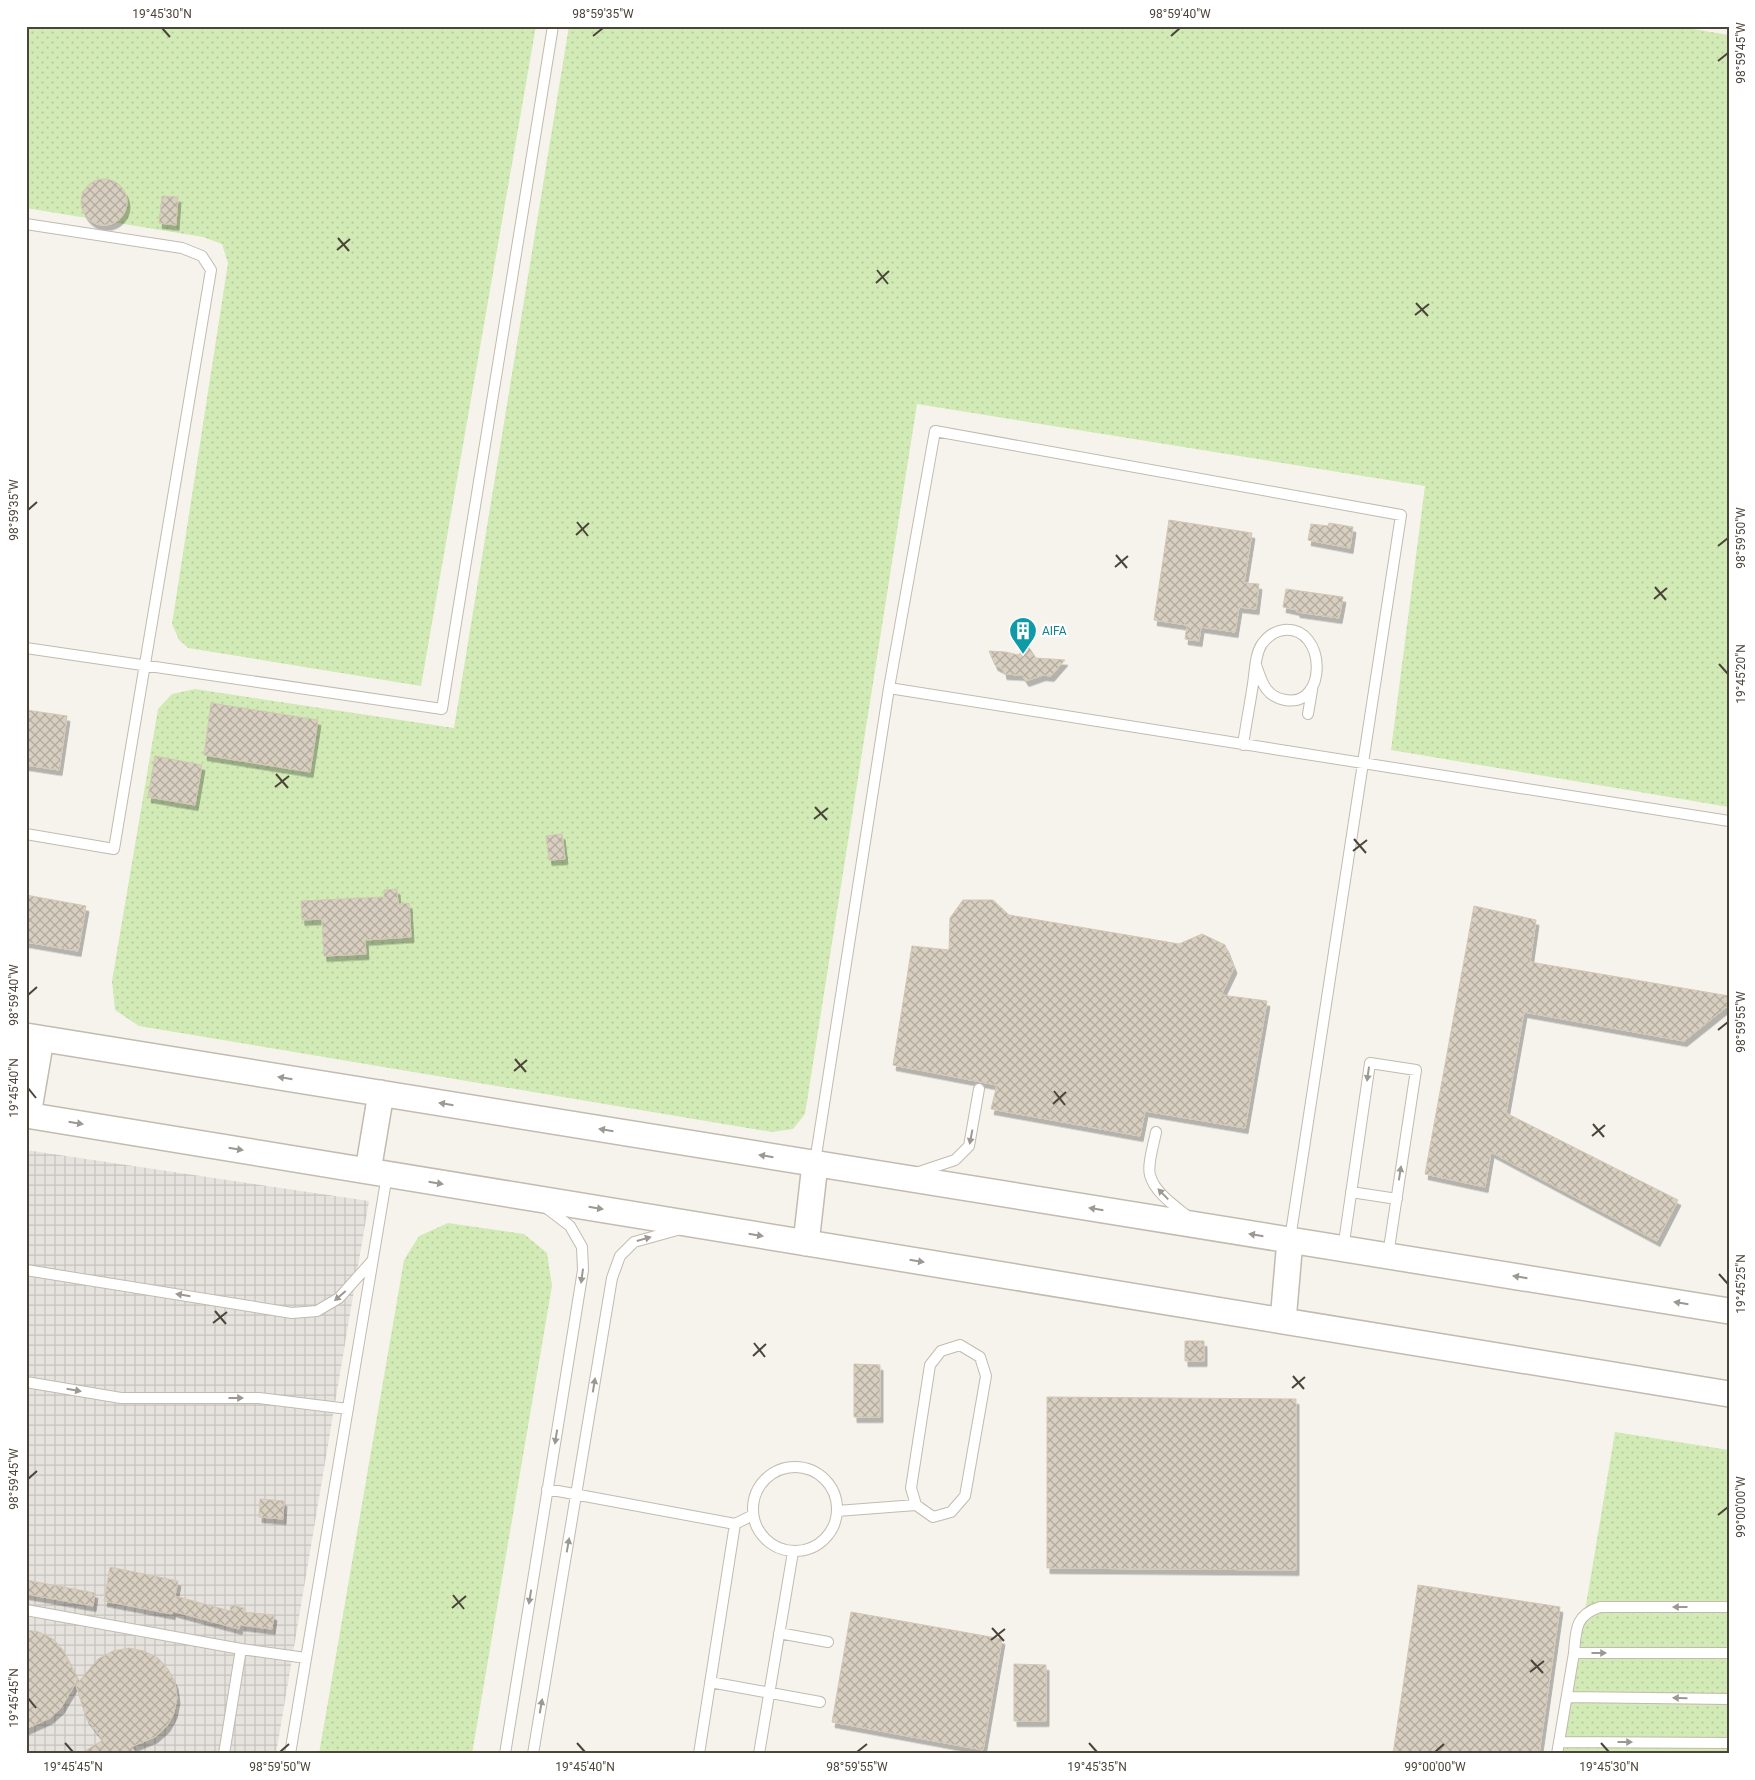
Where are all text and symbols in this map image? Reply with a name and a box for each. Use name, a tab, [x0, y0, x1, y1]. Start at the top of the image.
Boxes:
text: 19°45'30"N	[132, 7, 192, 21]
text: 98°59'35"W	[572, 7, 634, 21]
text: 98°59'40"W	[1149, 7, 1211, 21]
text: 98°59'45"W	[1734, 22, 1748, 84]
text: 98°59'35"W	[7, 479, 21, 541]
text: 98°59'50"W	[1734, 507, 1748, 569]
building icon: AIFA	[1008, 616, 1038, 655]
place label: AIFA	[1042, 624, 1067, 638]
text: 19°45'20"N	[1734, 644, 1748, 704]
text: 98°59'40"W	[7, 964, 21, 1026]
text: 98°59'55"W	[1734, 991, 1748, 1053]
text: 19°45'40"N	[7, 1058, 21, 1118]
one-way arrow	[1364, 1067, 1372, 1083]
one-way arrow	[277, 1074, 293, 1082]
one-way arrow	[437, 1100, 453, 1108]
one-way arrow	[68, 1120, 84, 1128]
one-way arrow	[598, 1125, 614, 1133]
one-way arrow	[966, 1129, 974, 1145]
one-way arrow	[228, 1146, 244, 1154]
one-way arrow	[758, 1151, 774, 1159]
one-way arrow	[1397, 1165, 1405, 1181]
one-way arrow	[428, 1179, 444, 1187]
one-way arrow	[1157, 1188, 1169, 1200]
one-way arrow	[588, 1205, 604, 1213]
one-way arrow	[1087, 1205, 1103, 1213]
one-way arrow	[749, 1231, 765, 1239]
one-way arrow	[1248, 1231, 1264, 1239]
one-way arrow	[637, 1235, 652, 1243]
text: 19°45'25"N	[1734, 1254, 1748, 1314]
one-way arrow	[909, 1257, 925, 1265]
one-way arrow	[578, 1269, 586, 1285]
one-way arrow	[1512, 1273, 1528, 1281]
one-way arrow	[333, 1290, 346, 1301]
one-way arrow	[175, 1291, 191, 1299]
one-way arrow	[1672, 1299, 1688, 1307]
one-way arrow	[591, 1377, 599, 1393]
one-way arrow	[67, 1386, 83, 1394]
one-way arrow	[228, 1394, 244, 1402]
one-way arrow	[551, 1429, 559, 1445]
text: 98°59'45"W	[7, 1448, 21, 1510]
text: 99°00'00"W	[1734, 1476, 1748, 1538]
one-way arrow	[565, 1537, 573, 1553]
one-way arrow	[526, 1589, 534, 1605]
one-way arrow	[1672, 1603, 1688, 1611]
one-way arrow	[1591, 1649, 1607, 1657]
text: 19°45'45"N	[7, 1668, 21, 1728]
one-way arrow	[1672, 1694, 1688, 1702]
one-way arrow	[537, 1697, 545, 1713]
one-way arrow	[1618, 1738, 1634, 1746]
text: 19°45'45"N	[43, 1760, 103, 1774]
text: 98°59'50"W	[249, 1760, 311, 1774]
text: 19°45'40"N	[555, 1760, 615, 1774]
text: 98°59'55"W	[826, 1760, 888, 1774]
text: 19°45'35"N	[1067, 1760, 1127, 1774]
text: 99°00'00"W	[1404, 1760, 1466, 1774]
text: 19°45'30"N	[1579, 1760, 1639, 1774]

